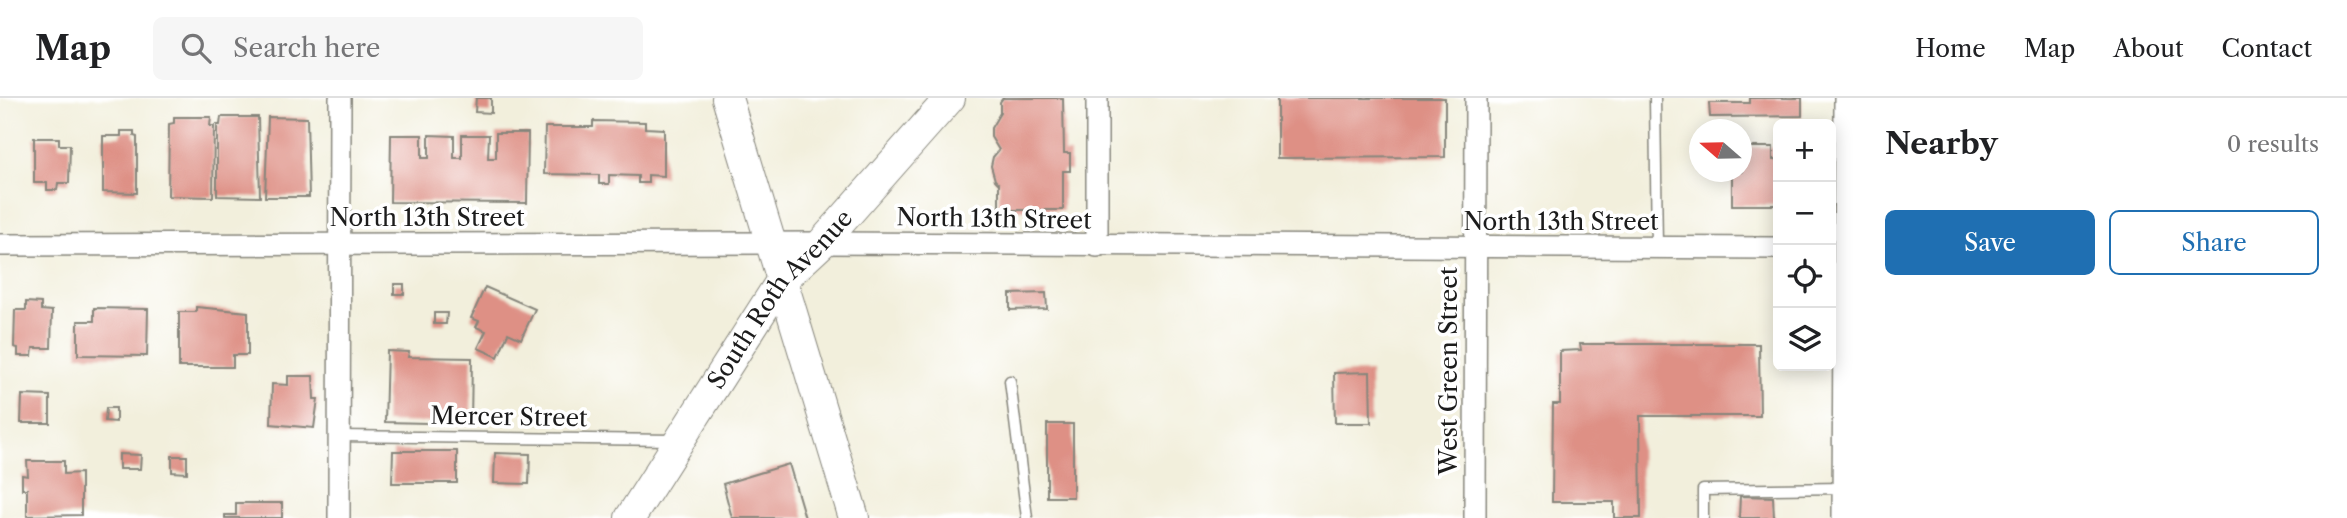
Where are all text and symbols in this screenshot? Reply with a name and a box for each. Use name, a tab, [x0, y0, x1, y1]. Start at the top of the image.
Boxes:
search box	[153, 17, 643, 80]
text: Map	[35, 28, 111, 69]
icon: search	[177, 29, 215, 67]
text: Search here	[233, 32, 380, 64]
text: Home	[1915, 34, 1986, 63]
text: Map	[2024, 34, 2075, 63]
text: About	[2113, 34, 2184, 63]
text: Contact	[2222, 34, 2312, 63]
north arrow	[1689, 119, 1752, 182]
map controls	[1773, 119, 1836, 371]
button: +	[1773, 119, 1836, 182]
text: Nearby	[1885, 125, 1998, 162]
text: 0 results	[2227, 130, 2319, 158]
button: −	[1773, 182, 1836, 245]
street label: North 13th Street	[896, 202, 1092, 235]
street label: North 13th Street	[329, 203, 525, 232]
street label: South Roth Avenue	[701, 204, 858, 394]
street label: North 13th Street	[1463, 207, 1659, 236]
button: Save	[1885, 210, 2095, 275]
button: Share	[2109, 210, 2319, 275]
button: locate	[1773, 245, 1836, 308]
street label: West Green Street	[1434, 266, 1463, 476]
button: layers	[1773, 308, 1836, 371]
street label: Mercer Street	[430, 401, 588, 432]

